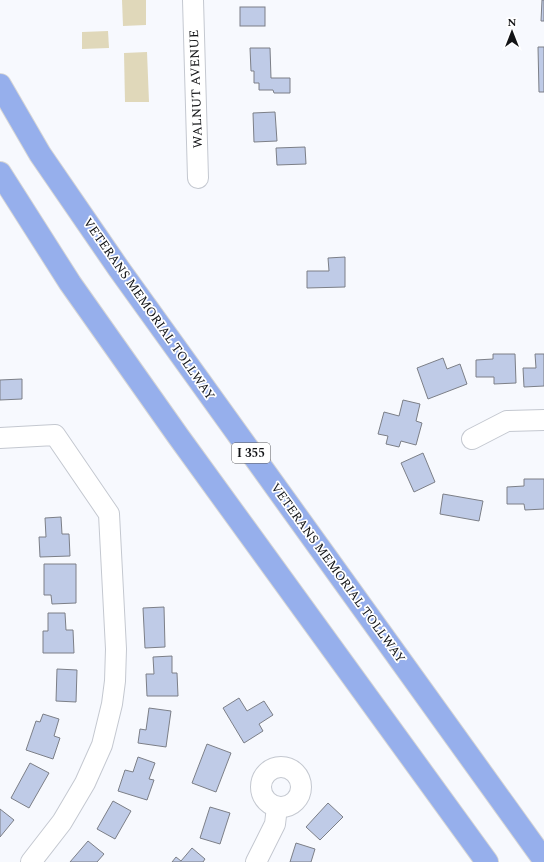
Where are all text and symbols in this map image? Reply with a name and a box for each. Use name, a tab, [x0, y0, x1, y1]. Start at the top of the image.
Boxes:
north arrow	[492, 12, 532, 52]
text: N	[508, 14, 517, 31]
street label: WALNUT AVENUE	[184, 29, 208, 149]
street label: VETERANS MEMORIAL TOLLWAY	[78, 214, 220, 404]
road number: I 355	[232, 443, 270, 463]
street label: VETERANS MEMORIAL TOLLWAY	[266, 479, 410, 667]

